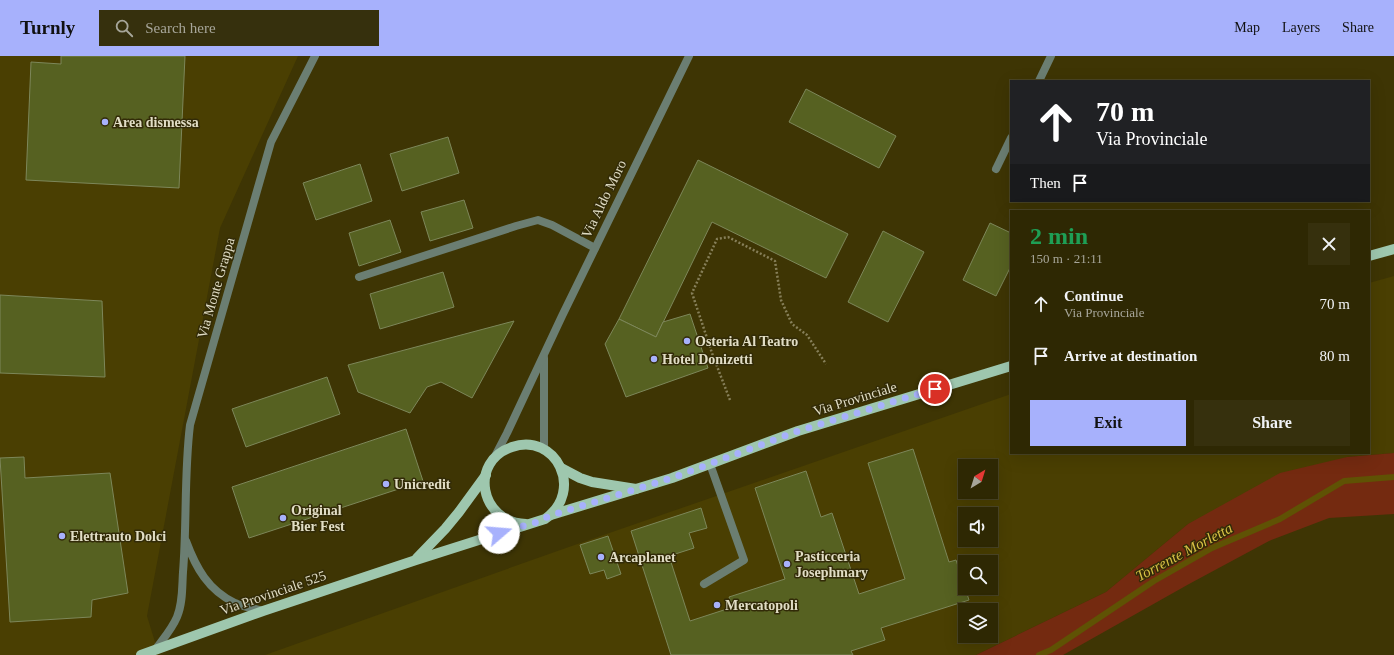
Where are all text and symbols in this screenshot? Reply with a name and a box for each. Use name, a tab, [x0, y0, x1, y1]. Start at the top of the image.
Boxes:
search box	[99, 10, 379, 46]
text: Turnly	[20, 17, 75, 38]
icon: search	[113, 17, 135, 39]
text: Search here	[145, 20, 216, 36]
text: Map	[1234, 20, 1260, 35]
text: Layers	[1282, 20, 1320, 35]
text: Share	[1342, 20, 1374, 35]
icon: ahead	[1030, 96, 1082, 148]
text: 70 m	[1096, 96, 1154, 127]
place label: Area dismessa	[113, 115, 199, 130]
marker: Area dismessa	[100, 117, 110, 127]
text: Via Provinciale	[1096, 129, 1207, 149]
street label: Via Aldo Moro	[579, 158, 629, 240]
icon: arrive	[1069, 172, 1091, 194]
text: Then	[1030, 175, 1061, 191]
text: 2 min	[1030, 223, 1088, 249]
button: close	[1308, 223, 1350, 265]
street label: Via Monte Grappa	[194, 235, 238, 340]
text: 150 m · 21:11	[1030, 251, 1103, 266]
text: Continue	[1064, 288, 1123, 304]
icon: ahead	[1030, 293, 1052, 315]
text: 70 m	[1320, 296, 1350, 312]
text: Via Provinciale	[1064, 305, 1144, 320]
place label: Osteria Al Teatro	[695, 334, 798, 349]
marker: Osteria Al Teatro	[682, 336, 692, 346]
icon: arrive	[1030, 345, 1052, 367]
text: Arrive at destination	[1064, 348, 1197, 364]
text: 80 m	[1320, 348, 1350, 364]
place label: Hotel Donizetti	[662, 352, 753, 367]
marker: Hotel Donizetti	[649, 354, 659, 364]
pin	[918, 372, 952, 406]
icon: arrive	[924, 378, 946, 400]
street label: Via Provinciale	[811, 379, 899, 419]
button: Exit	[1030, 400, 1186, 446]
button: Share	[1194, 400, 1350, 446]
north arrow	[958, 459, 998, 499]
map controls	[958, 459, 998, 643]
place label: Unicredit	[394, 477, 451, 492]
marker: Unicredit	[381, 479, 391, 489]
place label: Original Bier Fest	[291, 503, 345, 534]
button: sound	[958, 507, 998, 547]
position arrow	[478, 512, 520, 554]
marker: Original Bier Fest	[278, 513, 288, 523]
water label: Torrente Morletta	[1133, 520, 1235, 584]
place label: Elettrauto Dolci	[70, 529, 166, 544]
marker: Elettrauto Dolci	[57, 531, 67, 541]
place label: Pasticceria Josephmary	[795, 549, 868, 580]
place label: Arcaplanet	[609, 550, 676, 565]
marker: Arcaplanet	[596, 552, 606, 562]
button: search	[958, 555, 998, 595]
marker: Pasticceria Josephmary	[782, 559, 792, 569]
street label: Via Provinciale 525	[218, 568, 328, 618]
place label: Mercatopoli	[725, 598, 798, 613]
marker: Mercatopoli	[712, 600, 722, 610]
button: layers	[958, 603, 998, 643]

